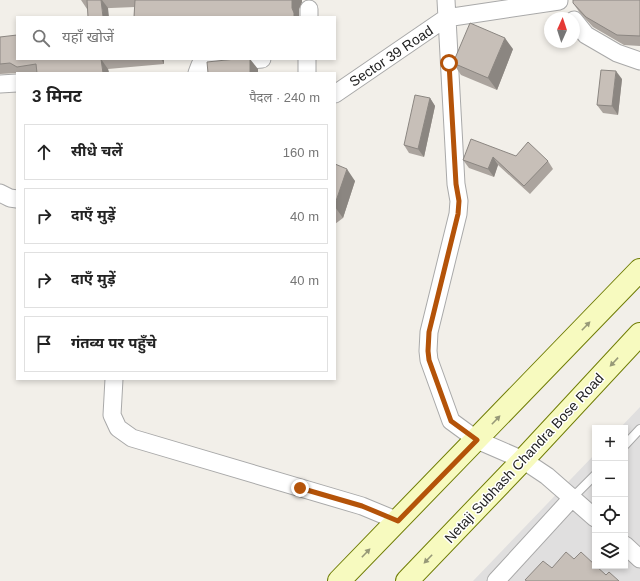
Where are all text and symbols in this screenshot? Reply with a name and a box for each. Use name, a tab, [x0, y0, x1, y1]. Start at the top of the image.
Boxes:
north arrow	[544, 12, 580, 48]
search box	[16, 16, 336, 60]
street label: Sector 39 Road	[346, 22, 436, 90]
icon: search	[30, 27, 52, 49]
text: यहाँ खोजें	[62, 28, 114, 45]
route start	[440, 54, 458, 72]
text: 3 मिनट	[32, 87, 82, 106]
text: पैदल · 240 m	[249, 90, 320, 105]
icon: ahead	[33, 141, 55, 163]
text: सीधे चलें	[71, 142, 122, 159]
text: 160 m	[283, 145, 319, 160]
icon: right	[33, 205, 55, 227]
text: दाएँ मुड़ें	[71, 206, 115, 223]
text: 40 m	[290, 209, 319, 224]
icon: right	[33, 269, 55, 291]
text: दाएँ मुड़ें	[71, 270, 115, 287]
text: 40 m	[290, 273, 319, 288]
one-way arrow	[581, 321, 591, 331]
icon: arrive	[33, 333, 55, 355]
text: गंतव्य पर पहुँचे	[71, 334, 156, 351]
one-way arrow	[609, 357, 618, 367]
street label: Netaji Subhash Chandra Bose Road	[441, 370, 607, 546]
one-way arrow	[491, 415, 501, 425]
map controls	[592, 425, 628, 569]
button: +	[592, 425, 628, 461]
button: −	[592, 461, 628, 497]
route end	[291, 479, 309, 497]
button: locate	[592, 497, 628, 533]
button: layers	[592, 533, 628, 569]
one-way arrow	[361, 548, 371, 558]
one-way arrow	[424, 554, 433, 564]

